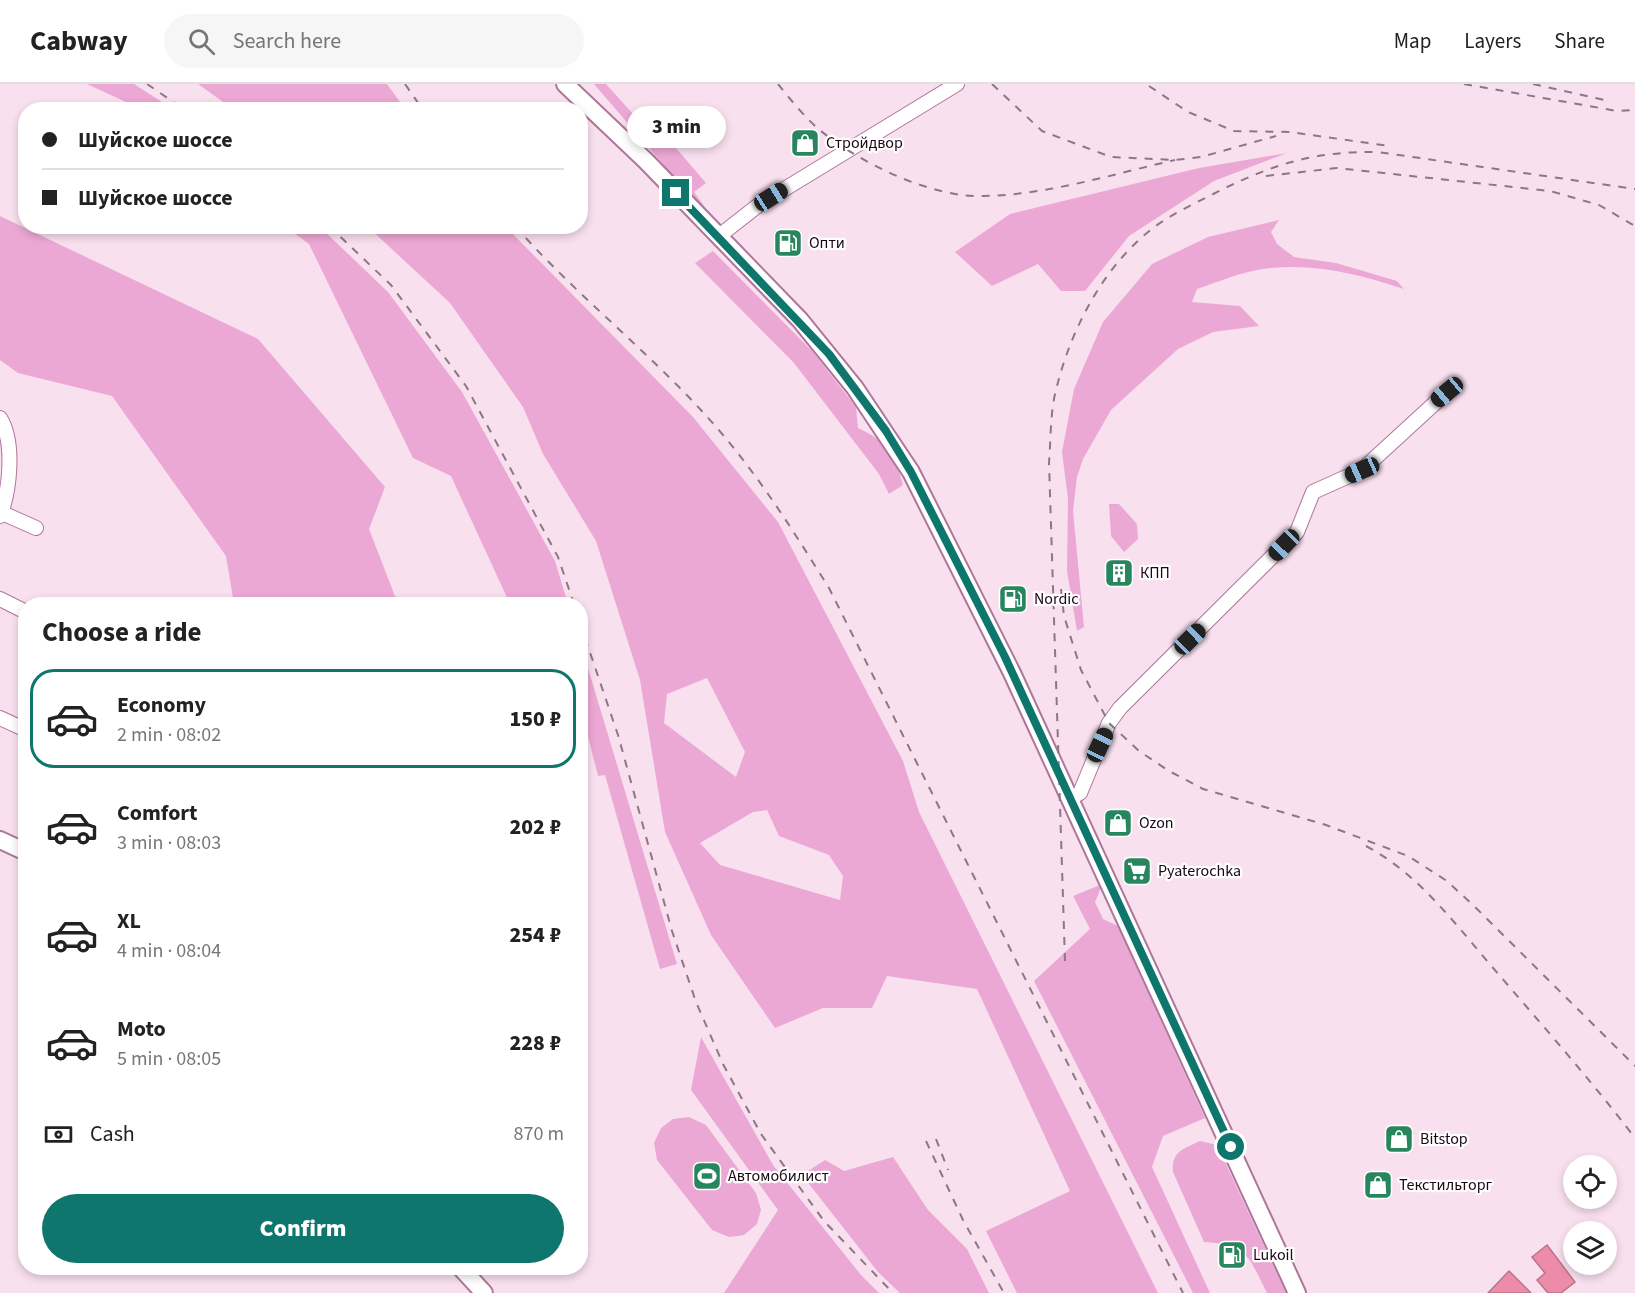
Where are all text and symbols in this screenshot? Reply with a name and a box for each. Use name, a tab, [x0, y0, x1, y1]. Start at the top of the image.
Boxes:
search box	[164, 14, 584, 68]
text: Cabway	[30, 21, 128, 61]
icon: search	[185, 25, 218, 58]
text: Search here	[233, 25, 341, 57]
text: Map	[1394, 26, 1431, 56]
text: Layers	[1464, 26, 1521, 56]
text: Share	[1554, 26, 1605, 56]
callout: 3 min	[626, 106, 726, 148]
text: 3 min	[652, 113, 701, 141]
text: Шуйское шоссе	[78, 124, 233, 156]
shop icon: Стройдвор	[789, 127, 821, 159]
place label: Стройдвор	[826, 132, 903, 154]
route end	[662, 179, 689, 206]
car	[751, 180, 791, 214]
text: Шуйское шоссе	[78, 182, 233, 214]
fuel station icon: Опти	[772, 227, 804, 259]
place label: Опти	[809, 232, 845, 254]
car	[1427, 374, 1467, 410]
car	[1342, 454, 1382, 486]
car	[1265, 526, 1303, 564]
building icon: КПП	[1103, 557, 1135, 589]
place label: КПП	[1140, 562, 1170, 584]
fuel station icon: Nordic	[997, 583, 1029, 615]
place label: Nordic	[1034, 588, 1079, 610]
text: Choose a ride	[42, 613, 202, 652]
car	[1171, 620, 1209, 658]
text: Economy	[117, 689, 206, 721]
icon: car	[45, 692, 99, 746]
text: 150 ₽	[510, 703, 561, 735]
text: 2 min · 08:02	[117, 721, 221, 749]
car	[1084, 725, 1116, 765]
text: Comfort	[117, 797, 198, 829]
icon: car	[45, 800, 99, 854]
shop icon: Ozon	[1102, 807, 1134, 839]
text: 202 ₽	[510, 811, 561, 843]
place label: Ozon	[1139, 812, 1174, 834]
text: 3 min · 08:03	[117, 829, 221, 857]
supermarket icon: Pyaterochka	[1121, 855, 1153, 887]
place label: Pyaterochka	[1158, 860, 1241, 882]
text: XL	[117, 905, 141, 937]
icon: car	[45, 908, 99, 962]
text: 254 ₽	[510, 919, 561, 951]
text: 4 min · 08:04	[117, 937, 221, 965]
text: Moto	[117, 1013, 166, 1045]
icon: car	[45, 1016, 99, 1070]
text: 228 ₽	[510, 1027, 561, 1059]
text: 5 min · 08:05	[117, 1045, 221, 1073]
icon: cash	[42, 1118, 75, 1151]
text: Cash	[90, 1118, 135, 1150]
text: 870 m	[514, 1120, 564, 1148]
shop icon: Bitstop	[1383, 1123, 1415, 1155]
place label: Bitstop	[1420, 1128, 1468, 1150]
route start	[1217, 1133, 1244, 1160]
map controls	[1563, 1155, 1617, 1275]
button: locate	[1563, 1155, 1617, 1209]
sports icon: Автомобилист	[691, 1160, 723, 1192]
place label: Автомобилист	[728, 1165, 829, 1187]
shop icon: Текстильторг	[1362, 1169, 1394, 1201]
place label: Текстильторг	[1399, 1174, 1493, 1196]
button: Confirm	[42, 1194, 564, 1263]
button: layers	[1563, 1221, 1617, 1275]
fuel station icon: Lukoil	[1216, 1239, 1248, 1271]
place label: Lukoil	[1253, 1244, 1294, 1266]

